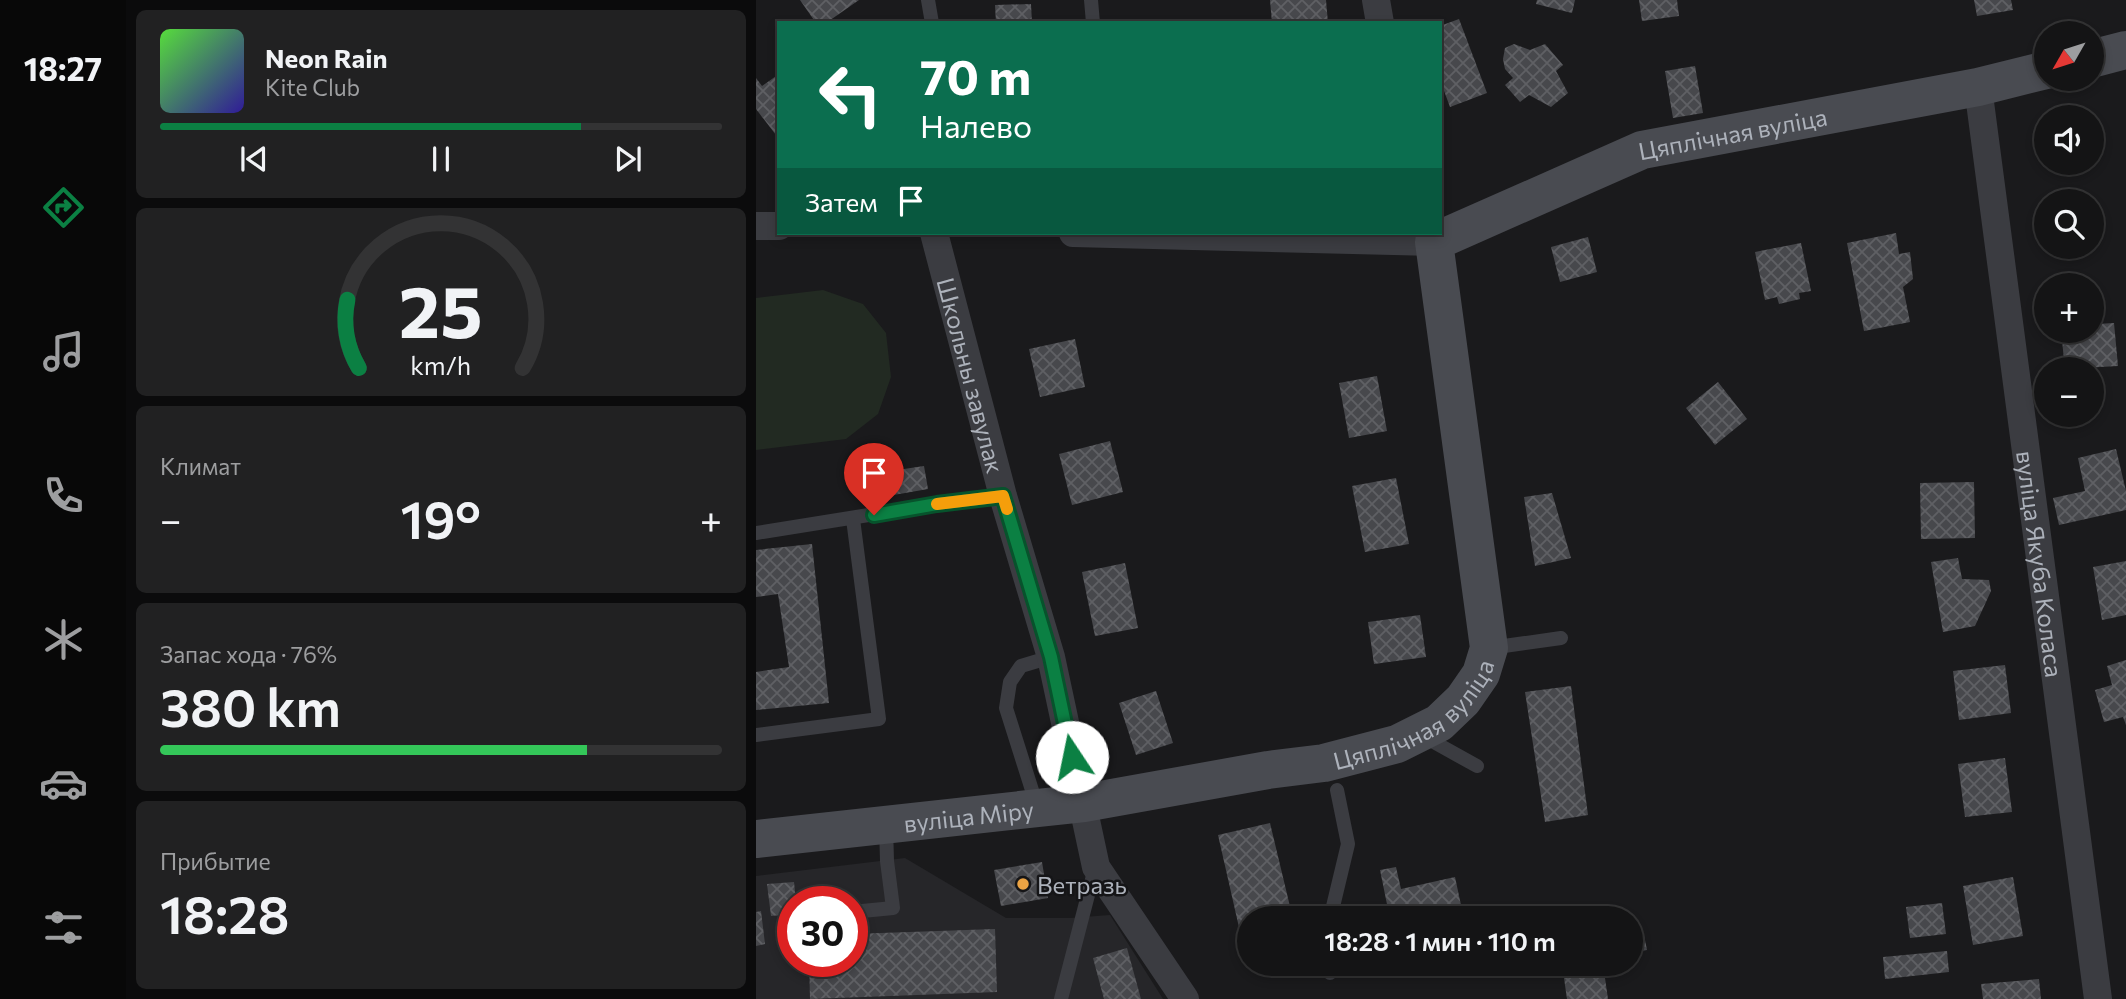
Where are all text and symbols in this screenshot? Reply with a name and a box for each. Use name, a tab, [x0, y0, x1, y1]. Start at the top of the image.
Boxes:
north arrow	[2034, 21, 2104, 91]
map controls	[2034, 21, 2104, 427]
text: Neon Rain	[265, 42, 388, 73]
text: 70 m	[920, 45, 1031, 105]
text: 18:27	[24, 48, 102, 88]
icon: left	[805, 49, 896, 140]
text: Kite Club	[265, 73, 360, 101]
street label: Цяплічная вуліца	[1636, 101, 1829, 165]
text: Налево	[920, 105, 1032, 145]
button: sound	[2034, 105, 2104, 175]
icon: previous	[235, 140, 273, 178]
icon: pause	[422, 140, 460, 178]
icon: next	[609, 140, 647, 178]
icon: arrive	[892, 182, 930, 220]
icon: directions	[39, 183, 88, 232]
text: Затем	[805, 186, 878, 217]
button: search	[2034, 189, 2104, 259]
text: 25	[399, 264, 483, 353]
button: +	[2034, 273, 2104, 343]
street label: Школьны завулак	[932, 274, 1011, 476]
icon: music	[39, 327, 88, 376]
text: km/h	[411, 349, 471, 379]
button: −	[2034, 357, 2104, 427]
pin	[844, 443, 904, 515]
street label: вуліца Якуба Коласа	[2011, 449, 2070, 679]
text: Климат	[160, 452, 241, 480]
icon: arrive	[855, 454, 893, 492]
icon: phone	[39, 471, 88, 520]
text: 19°	[400, 486, 481, 550]
text: −	[160, 495, 182, 542]
text: +	[700, 495, 722, 542]
icon: climate	[39, 615, 88, 664]
text: Запас хода · 76%	[160, 640, 337, 668]
street label: Цяплічная вуліца	[1330, 656, 1499, 775]
text: 380 km	[160, 674, 341, 738]
position arrow	[1035, 720, 1109, 794]
icon: car	[39, 759, 88, 808]
street label: вуліца Міру	[902, 794, 1035, 837]
text: Прибытие	[160, 847, 271, 875]
place label: Ветразь	[1037, 870, 1127, 899]
marker: Ветразь	[1015, 876, 1031, 892]
text: 18:28	[160, 881, 289, 945]
speed limit sign: 30	[777, 886, 868, 977]
icon: filters	[39, 903, 88, 952]
text: 18:28 · 1 мин · 110 m	[1324, 925, 1556, 956]

